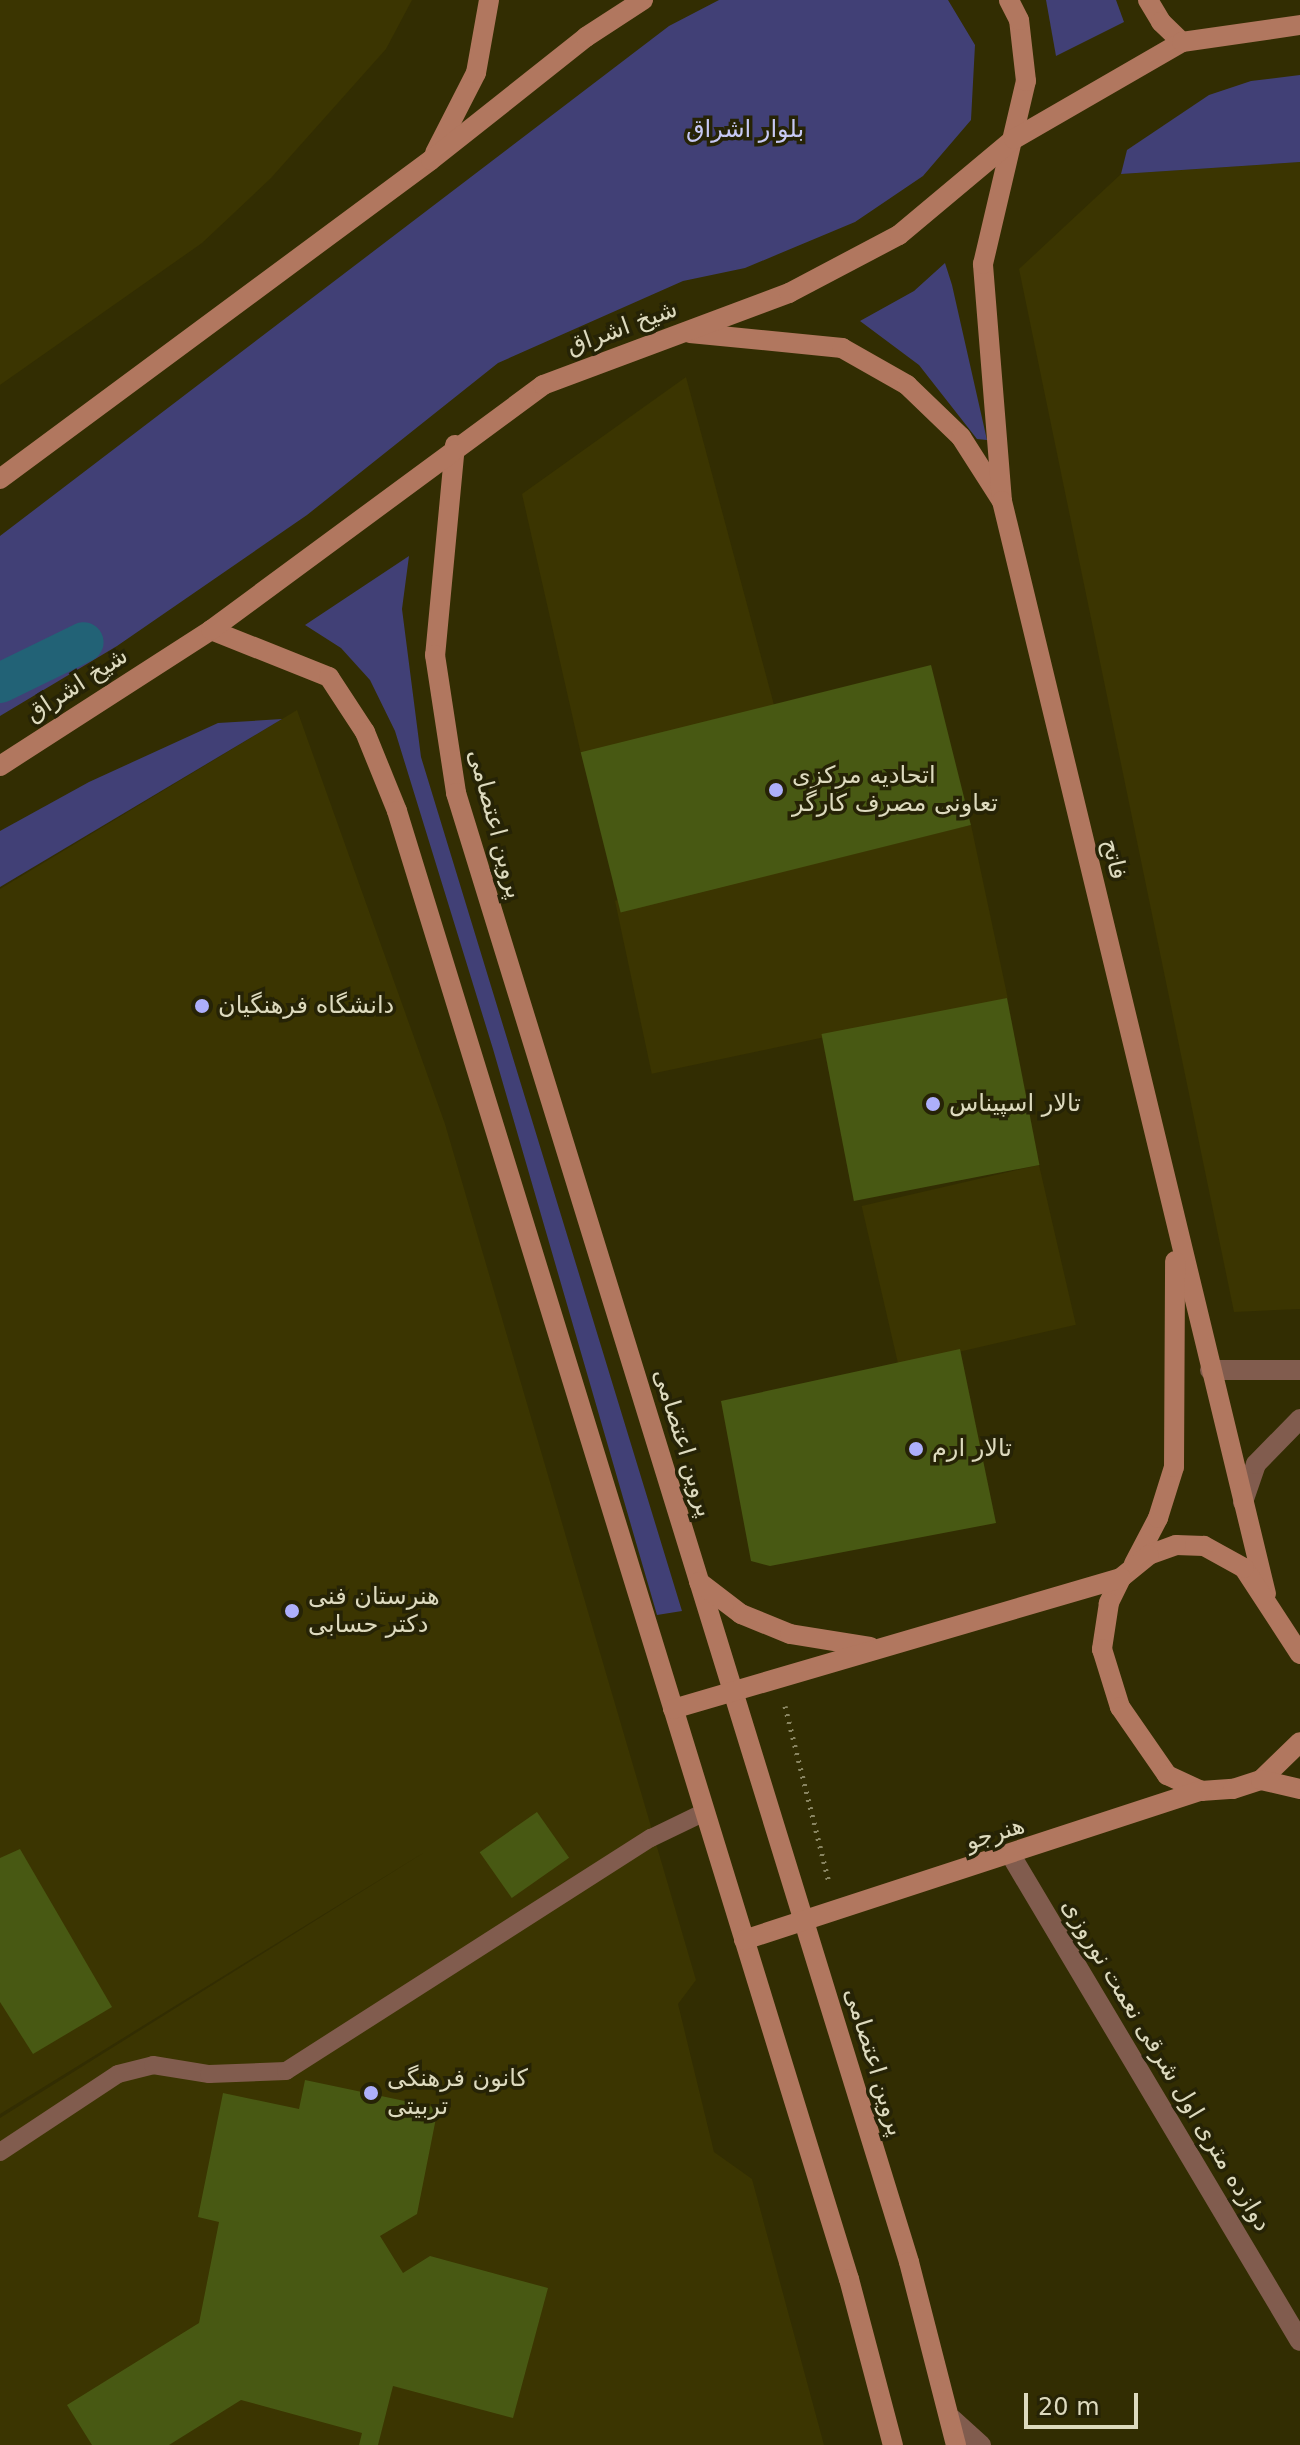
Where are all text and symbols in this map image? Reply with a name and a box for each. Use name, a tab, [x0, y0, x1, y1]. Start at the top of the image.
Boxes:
park label: بلوار اشراق	[686, 116, 804, 144]
street label: شیخ اشراق	[563, 295, 681, 361]
street label: شیخ اشراق	[21, 641, 133, 729]
street label: پروین اعتصامی	[461, 746, 529, 902]
place label: اتحادیه مرکزی تعاونی مصرف کارگر	[792, 762, 998, 818]
marker: اتحادیه مرکزی تعاونی مصرف کارگر	[767, 781, 785, 799]
street label: فاتح	[1095, 836, 1133, 882]
place label: دانشگاه فرهنگیان	[218, 992, 394, 1020]
marker: دانشگاه فرهنگیان	[193, 997, 211, 1015]
place label: تالار اسپیناس	[949, 1090, 1081, 1118]
marker: تالار اسپیناس	[924, 1095, 942, 1113]
street label: پروین اعتصامی	[647, 1365, 719, 1521]
place label: تالار ارم	[932, 1435, 1012, 1463]
marker: تالار ارم	[907, 1440, 925, 1458]
place label: هنرستان فنی دکتر حسابی	[308, 1583, 440, 1639]
marker: هنرستان فنی دکتر حسابی	[283, 1602, 301, 1620]
street label: هنرجو	[962, 1811, 1028, 1857]
street label: دوازده متری اول شرقی نعمت نوروزی	[1055, 1893, 1277, 2237]
street label: پروین اعتصامی	[838, 1984, 910, 2140]
place label: کانون فرهنگی تربیتی	[387, 2065, 528, 2121]
marker: کانون فرهنگی تربیتی	[362, 2084, 380, 2102]
scale bar	[1028, 2377, 1142, 2427]
text: 20 m	[1038, 2393, 1100, 2421]

